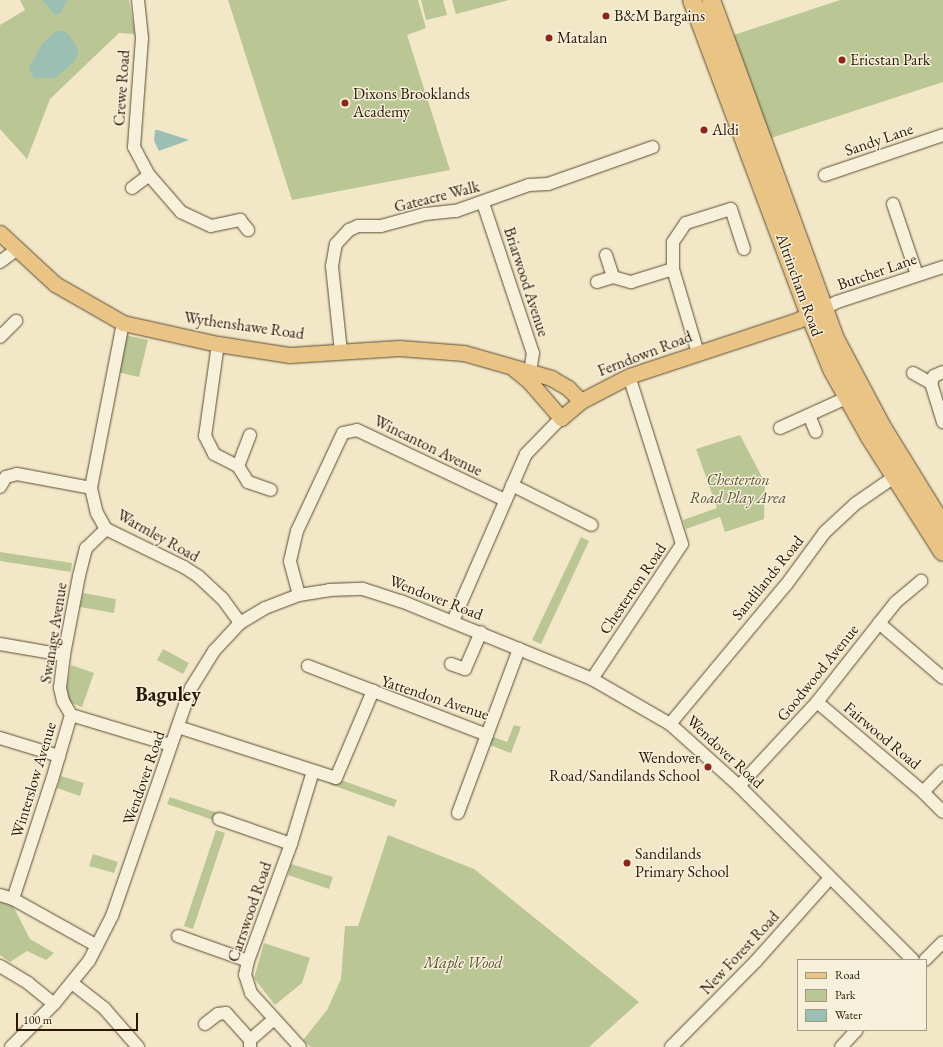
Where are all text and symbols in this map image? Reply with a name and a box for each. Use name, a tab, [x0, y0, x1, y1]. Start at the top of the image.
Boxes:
place label: B&M Bargains	[614, 6, 705, 26]
marker: B&M Bargains	[601, 11, 611, 21]
place label: Matalan	[557, 28, 608, 48]
marker: Matalan	[544, 33, 554, 43]
street label: Crewe Road	[110, 49, 134, 127]
place label: Ericstan Park	[850, 50, 930, 70]
marker: Ericstan Park	[837, 55, 847, 65]
place label: Dixons Brooklands Academy	[353, 84, 470, 122]
marker: Dixons Brooklands Academy	[340, 98, 350, 108]
street label: Sandy Lane	[842, 119, 916, 161]
place label: Aldi	[712, 120, 739, 140]
marker: Aldi	[699, 125, 709, 135]
street label: Gateacre Walk	[392, 177, 482, 217]
street label: Briarwood Avenue	[499, 225, 553, 339]
street label: Altrincham Road	[772, 231, 826, 339]
street label: Butcher Lane	[835, 249, 919, 295]
street label: Wythenshawe Road	[183, 308, 305, 344]
street label: Ferndown Road	[595, 327, 695, 381]
street label: Wincanton Avenue	[371, 411, 485, 481]
park label: Chesterton Road Play Area	[690, 470, 786, 508]
street label: Warmley Road	[114, 506, 202, 566]
street label: Sandilands Road	[728, 532, 808, 624]
street label: Chesterton Road	[595, 540, 671, 638]
street label: Wendover Road	[387, 571, 485, 625]
street label: Swanage Avenue	[37, 581, 71, 685]
street label: Goodwood Avenue	[773, 621, 863, 725]
street label: Yattendon Avenue	[379, 672, 491, 724]
district label: Baguley	[135, 682, 201, 706]
street label: Fairwood Road	[840, 698, 924, 774]
street label: Wendover Road	[682, 711, 768, 793]
street label: Winterslow Avenue	[7, 720, 61, 840]
street label: Wendover Road	[119, 728, 169, 828]
place label: Wendover Road/Sandilands School	[549, 748, 700, 786]
marker: Wendover Road/Sandilands School	[703, 762, 713, 772]
place label: Sandilands Primary School	[635, 844, 729, 882]
marker: Sandilands Primary School	[622, 858, 632, 868]
street label: Carrswood Road	[224, 859, 276, 965]
street label: New Forest Road	[696, 907, 784, 999]
park label: Maple Wood	[423, 953, 503, 973]
legend	[797, 959, 927, 1031]
text: Road	[835, 967, 860, 983]
text: Park	[835, 987, 855, 1003]
scale bar	[18, 1005, 140, 1031]
text: Water	[835, 1007, 862, 1023]
text: 100 m	[23, 1012, 52, 1028]

